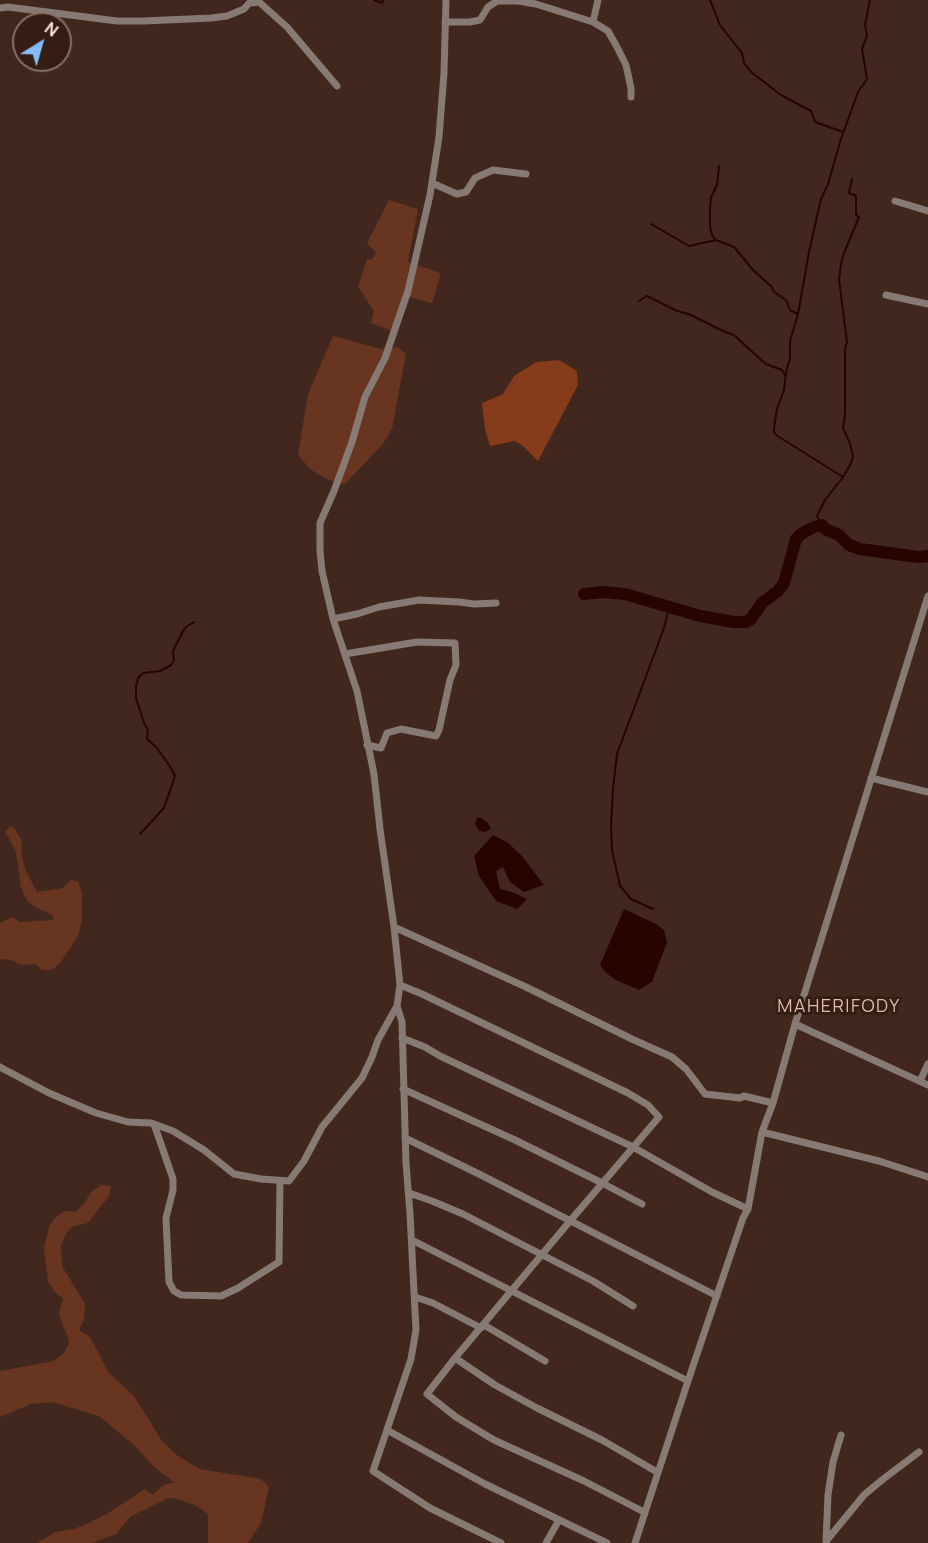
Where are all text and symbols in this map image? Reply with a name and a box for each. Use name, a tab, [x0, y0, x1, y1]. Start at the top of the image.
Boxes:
north arrow	[12, 12, 72, 72]
text: N	[40, 17, 63, 41]
district label: MAHERIFODY	[777, 996, 901, 1018]

